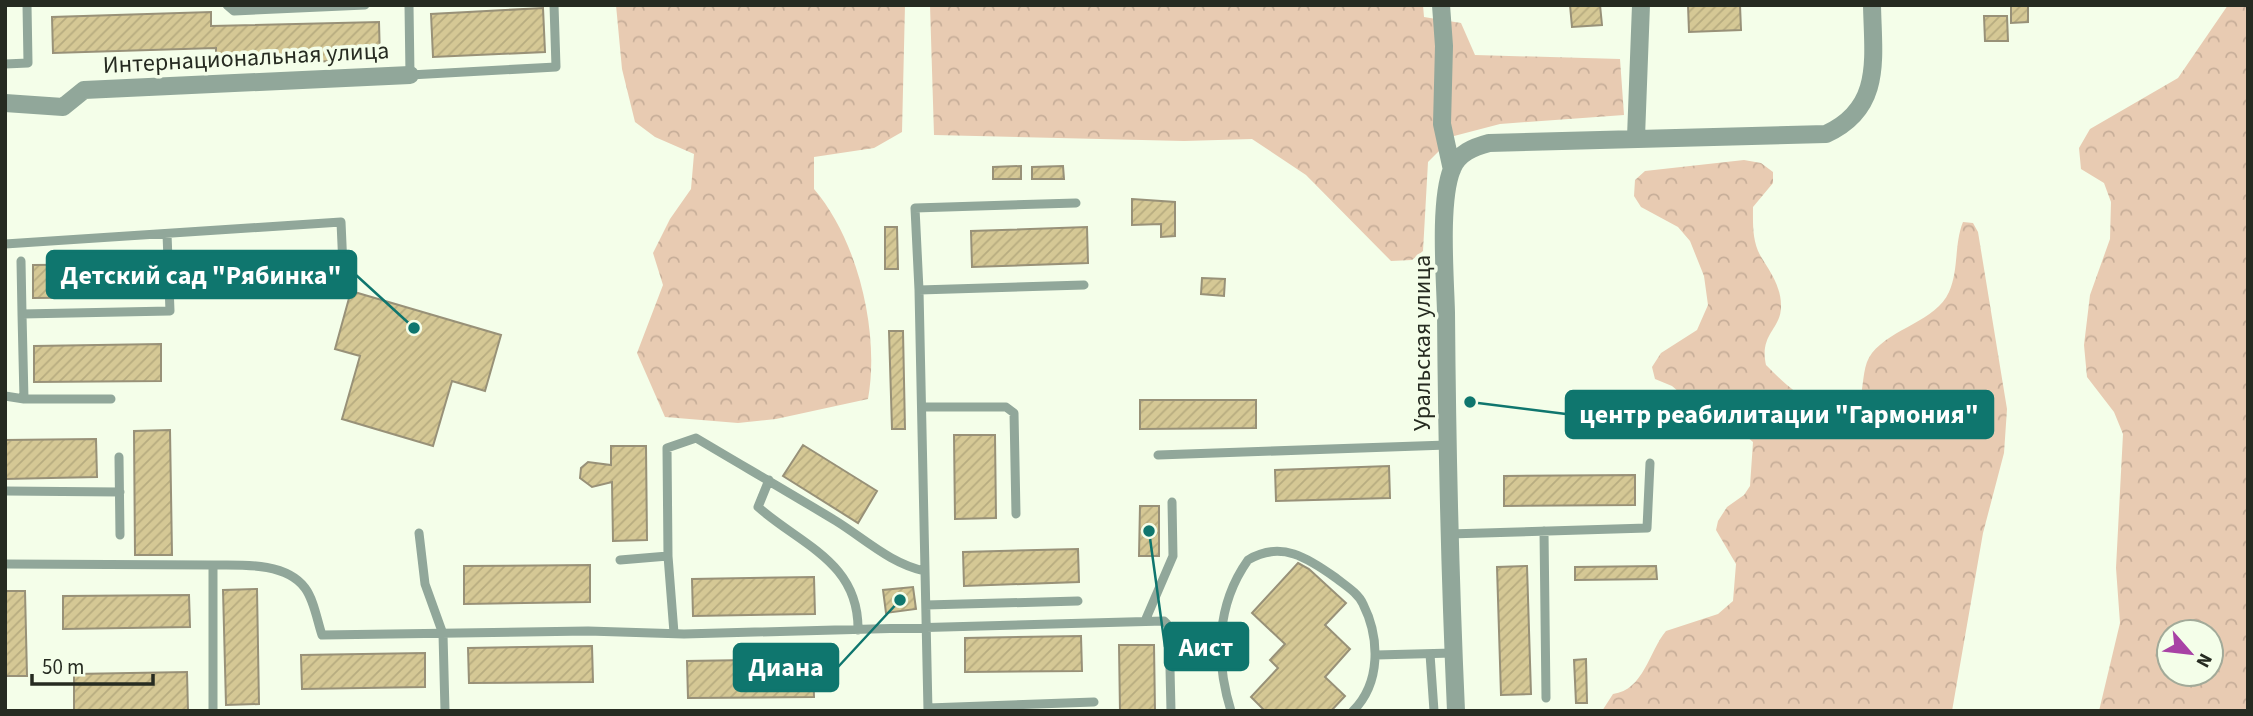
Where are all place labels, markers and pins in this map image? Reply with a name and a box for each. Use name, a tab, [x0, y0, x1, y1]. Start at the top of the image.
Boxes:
callout: Детский сад "Рябинка"	[47, 251, 356, 298]
callout: центр реабилитации "Гармония"	[1566, 391, 1993, 438]
callout: Аист	[1165, 623, 1248, 670]
callout: Диана	[734, 644, 838, 691]

